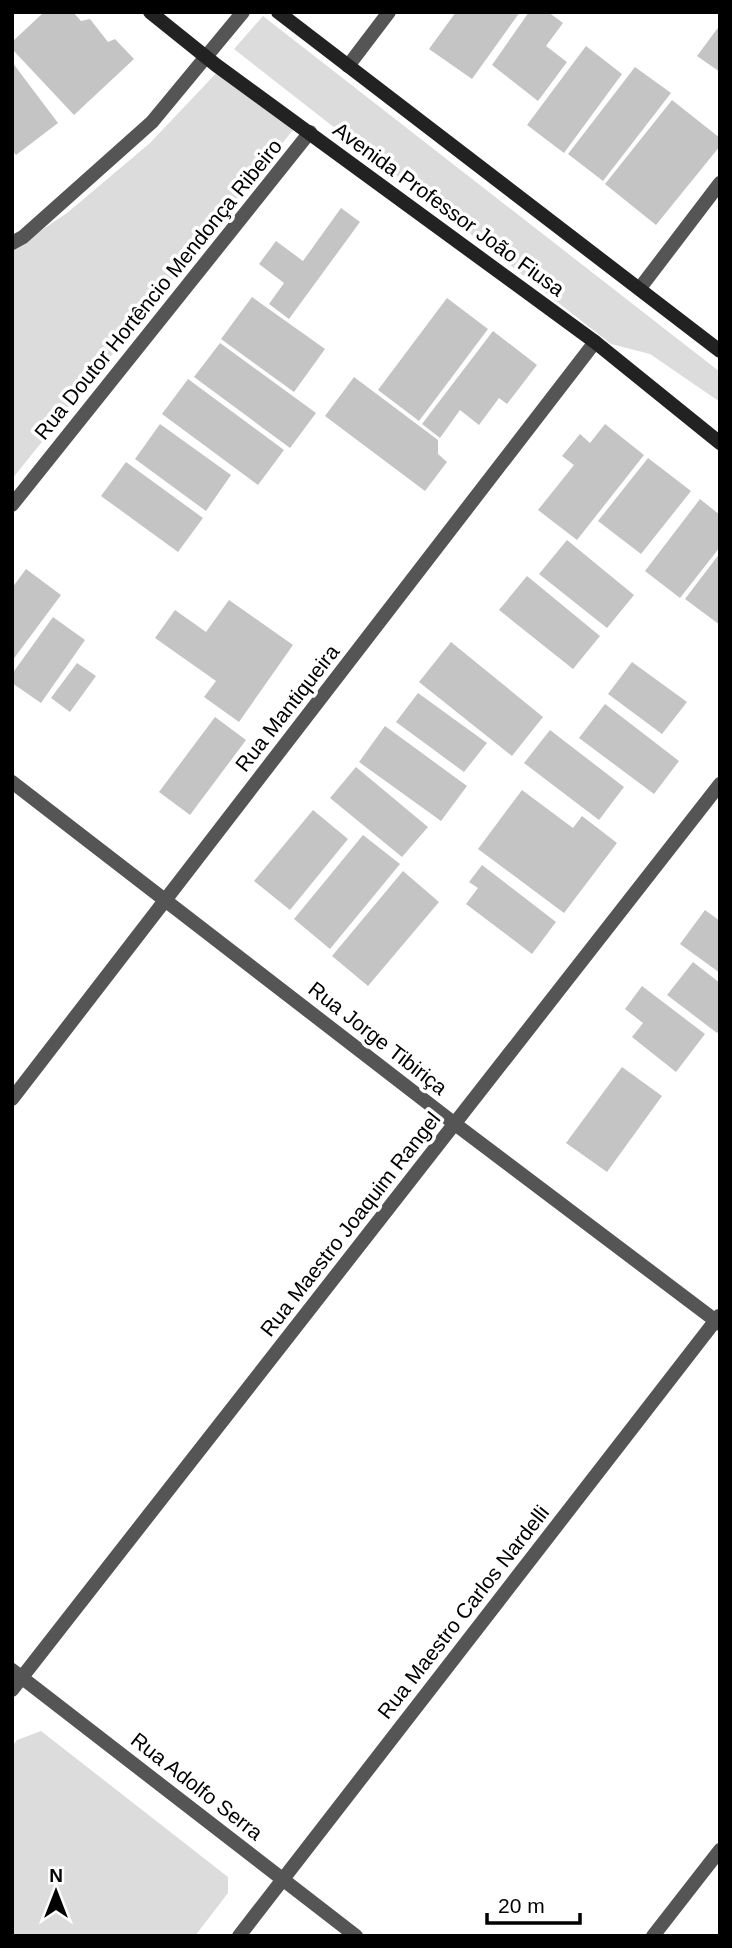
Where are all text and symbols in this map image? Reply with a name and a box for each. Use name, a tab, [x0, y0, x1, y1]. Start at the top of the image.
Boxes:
street label: Avenida Professor João Fiusa	[329, 117, 569, 301]
street label: Rua Doutor Hortêncio Mendonça Ribeiro	[30, 134, 286, 444]
street label: Rua Mantiqueira	[231, 640, 344, 776]
street label: Rua Jorge Tibiriça	[304, 977, 452, 1099]
street label: Rua Maestro Joaquim Rangel	[255, 1107, 445, 1341]
street label: Rua Maestro Carlos Nardelli	[373, 1501, 553, 1723]
street label: Rua Adolfo Serra	[127, 1728, 267, 1844]
north arrow	[21, 1857, 91, 1927]
text: N	[49, 1865, 63, 1886]
scale bar	[487, 1882, 580, 1926]
text: 20 m	[498, 1894, 545, 1917]

